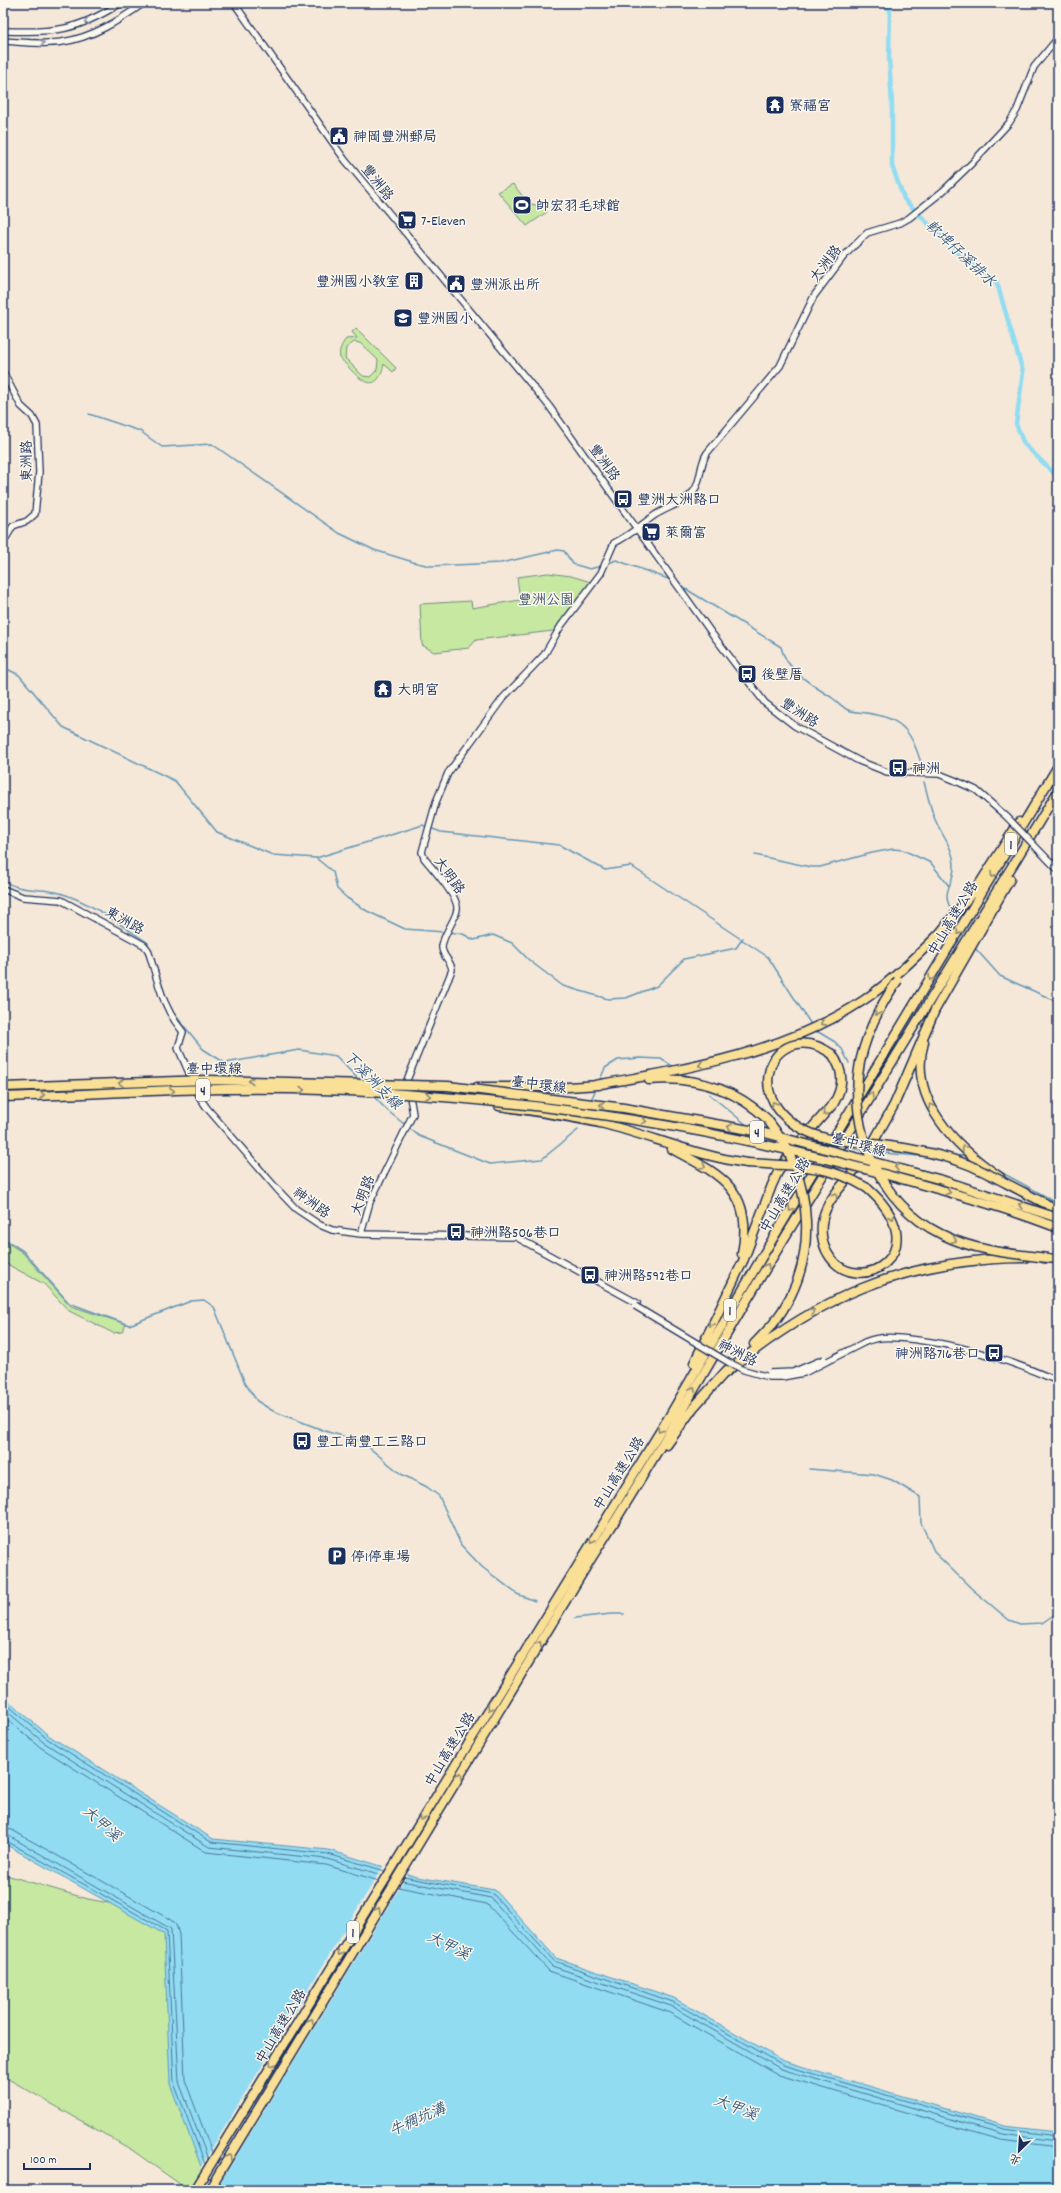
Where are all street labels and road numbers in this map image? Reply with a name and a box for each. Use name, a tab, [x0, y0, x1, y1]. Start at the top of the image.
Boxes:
street label: 豐洲路	[355, 161, 397, 206]
street label: 大洲路	[806, 242, 847, 287]
street label: 東洲路	[18, 440, 38, 482]
street label: 豐洲路	[583, 440, 624, 486]
street label: 豐洲路	[776, 694, 822, 734]
road number: 1	[1005, 833, 1017, 855]
street label: 大明路	[428, 853, 469, 899]
street label: 中山高速公路	[924, 878, 984, 960]
street label: 東洲路	[101, 903, 147, 941]
street label: 臺中環線	[186, 1060, 242, 1080]
street label: 臺中環線	[510, 1073, 568, 1099]
road number: 4	[196, 1079, 210, 1101]
road number: 4	[750, 1121, 764, 1143]
street label: 臺中環線	[829, 1129, 888, 1163]
street label: 中山高速公路	[756, 1155, 816, 1237]
street label: 大明路	[347, 1173, 381, 1219]
street label: 神洲路	[288, 1183, 334, 1224]
road number: 1	[724, 1299, 736, 1321]
street label: 神洲路	[714, 1335, 760, 1372]
street label: 中山高速公路	[589, 1433, 650, 1515]
street label: 中山高速公路	[421, 1709, 481, 1791]
road number: 1	[347, 1921, 359, 1943]
street label: 中山高速公路	[252, 1986, 312, 2068]

